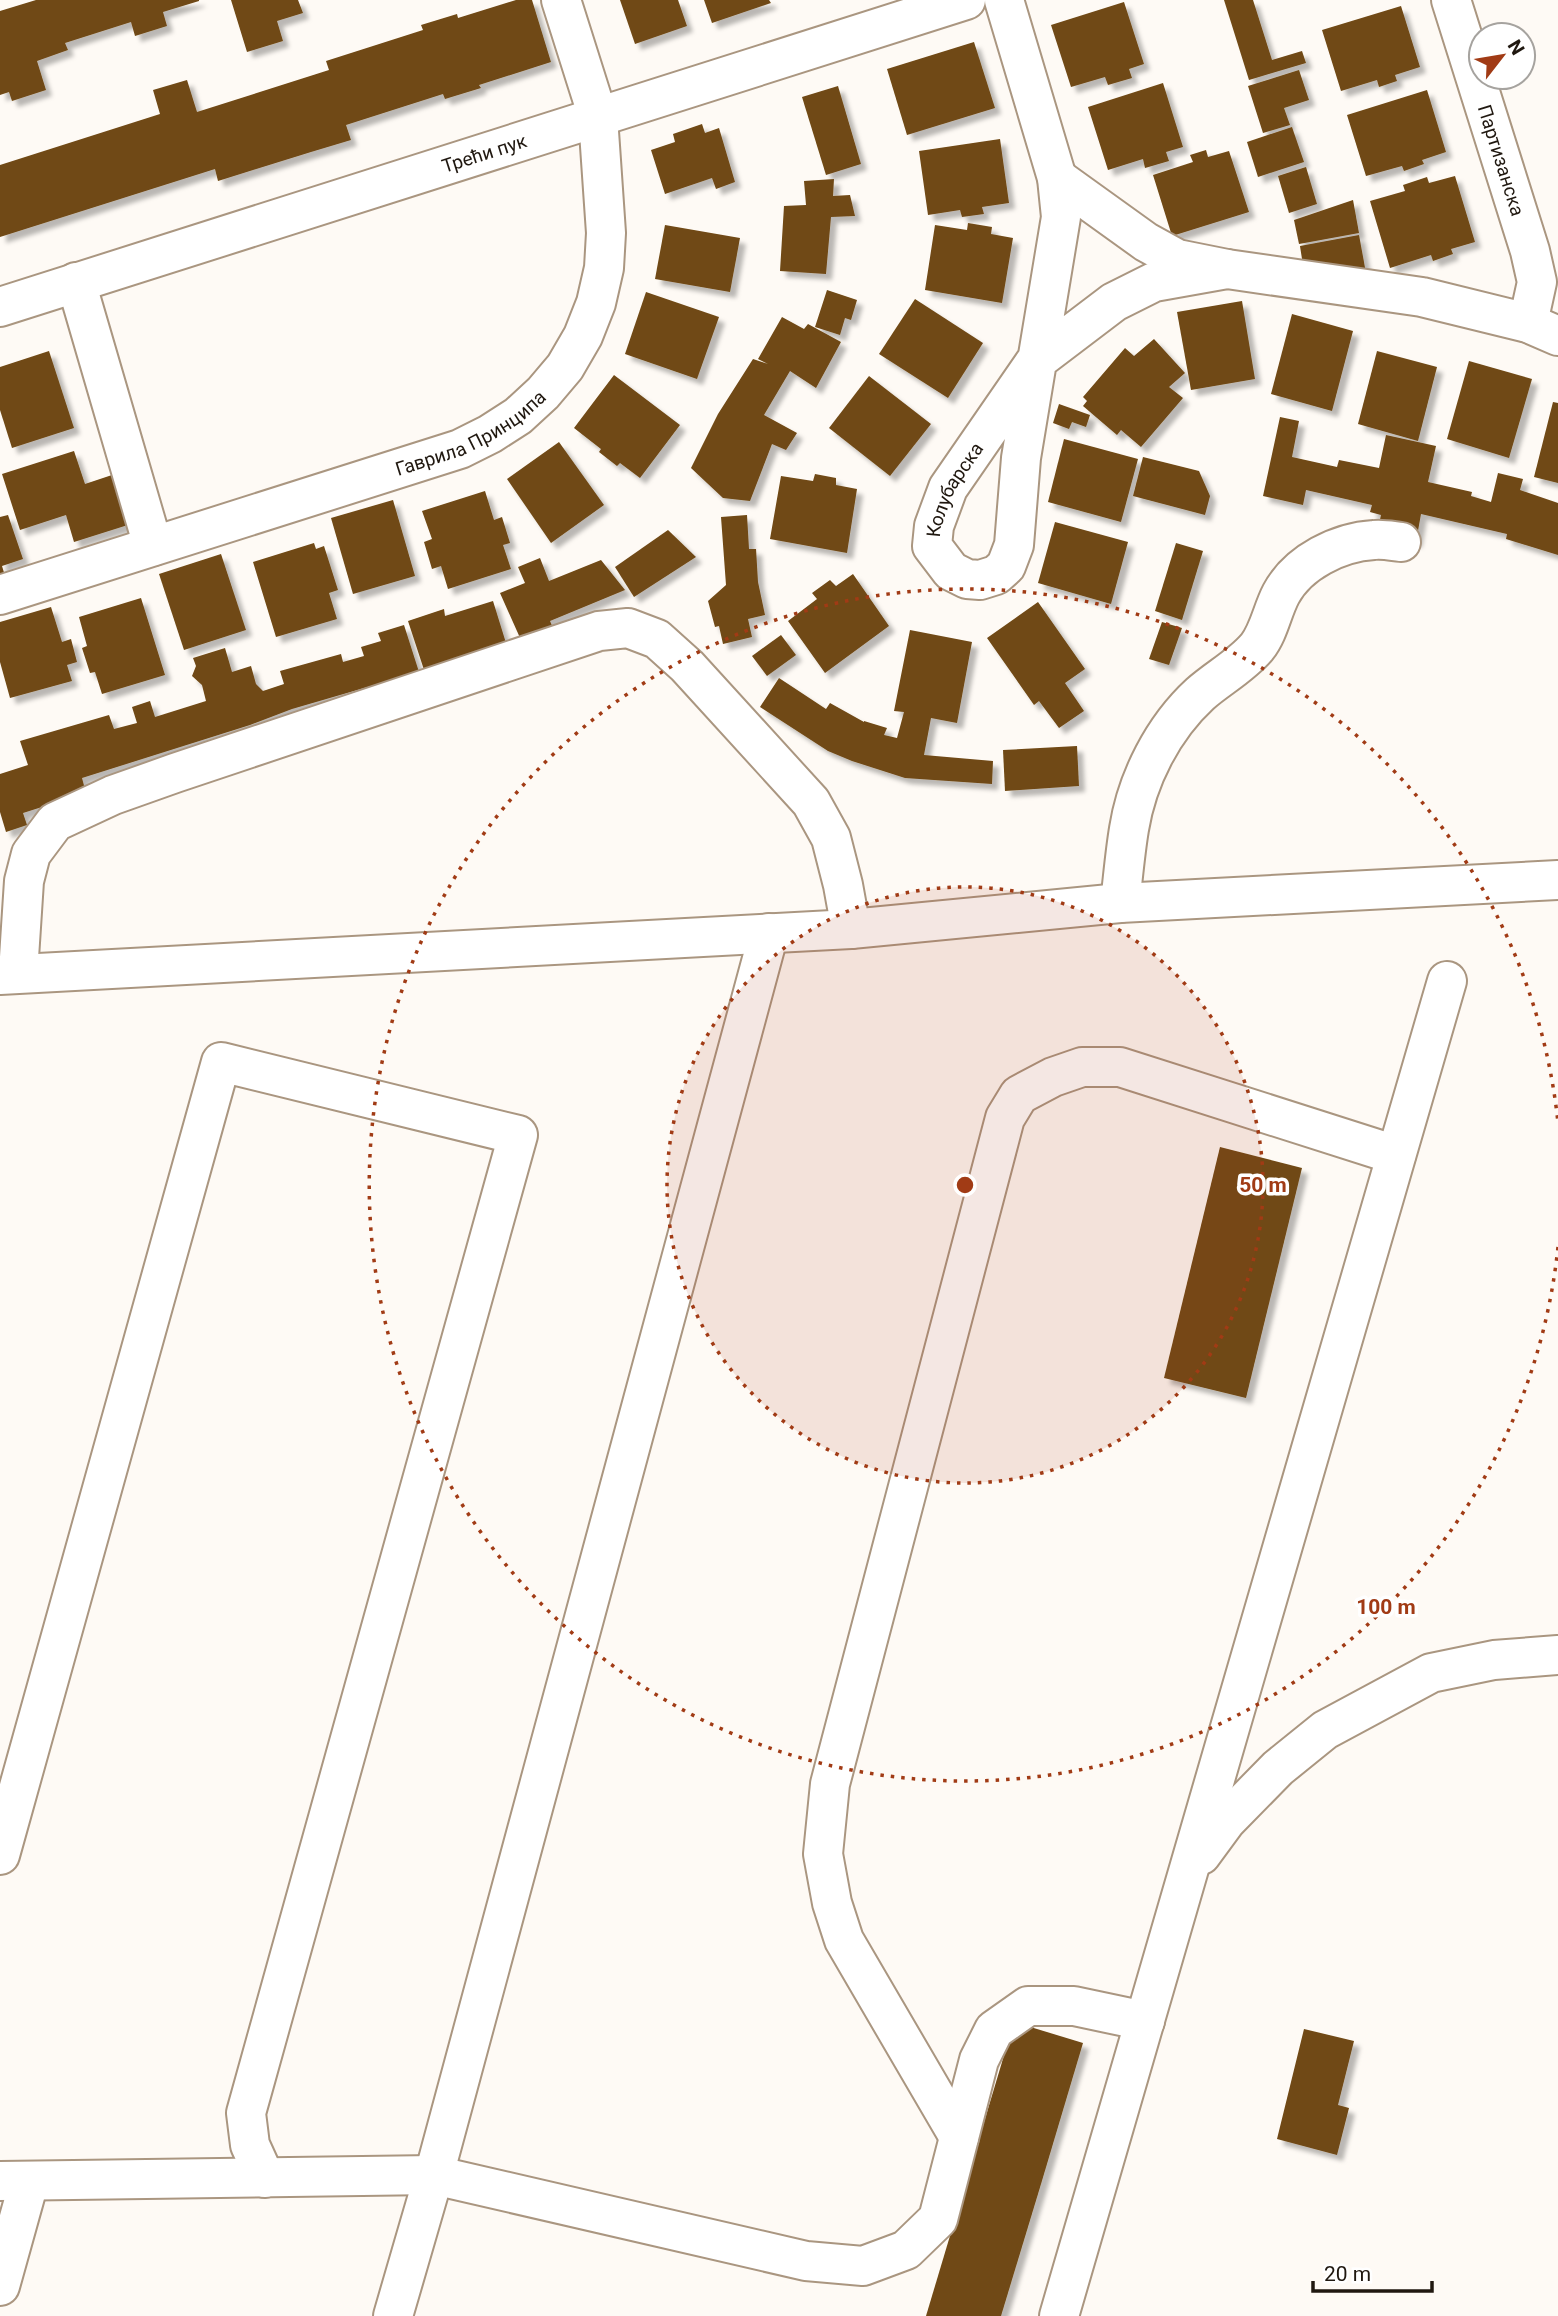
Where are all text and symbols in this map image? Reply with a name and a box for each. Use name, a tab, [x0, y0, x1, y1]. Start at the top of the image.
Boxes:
north arrow	[1467, 21, 1537, 91]
text: N	[1503, 36, 1529, 59]
street label: Партизанска	[1473, 102, 1529, 219]
street label: Трећи пук	[439, 129, 530, 178]
street label: Гаврила Принципа	[393, 385, 551, 481]
street label: Колубарска	[922, 438, 988, 538]
centre of rings	[953, 1173, 977, 1197]
text: 50 m	[1239, 1173, 1287, 1197]
text: 100 m	[1356, 1595, 1416, 1619]
scale bar	[1313, 2250, 1432, 2294]
text: 20 m	[1324, 2262, 1371, 2286]

